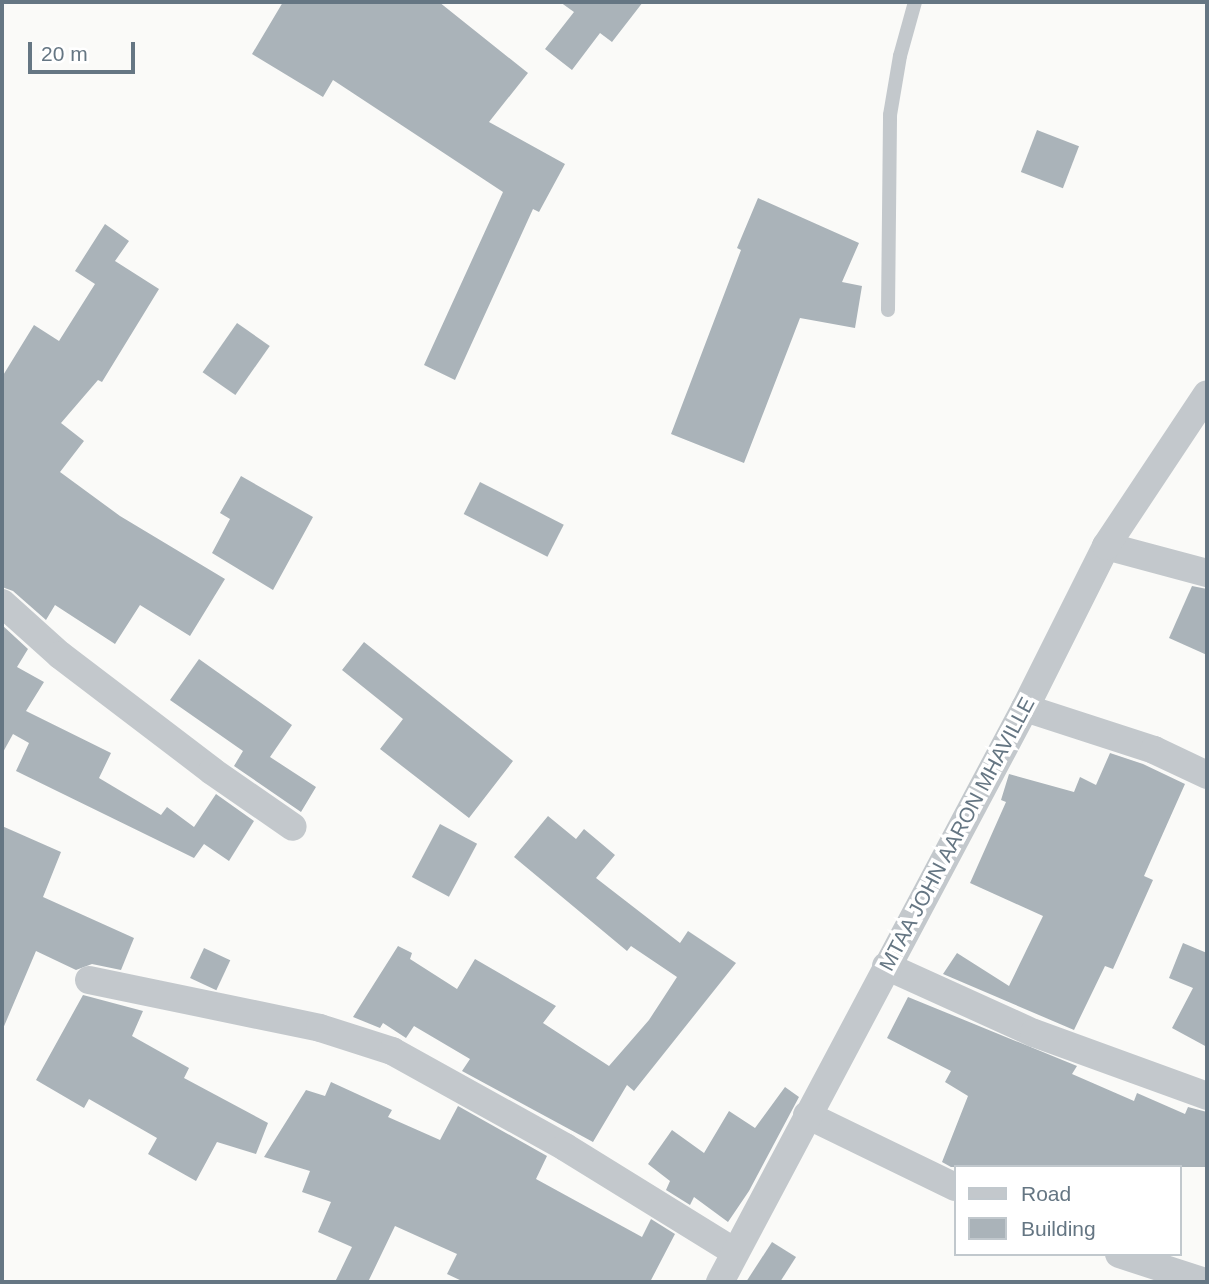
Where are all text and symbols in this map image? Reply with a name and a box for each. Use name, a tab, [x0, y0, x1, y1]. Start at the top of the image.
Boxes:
scale bar	[32, 28, 138, 72]
text: 20 m	[41, 42, 88, 65]
street label: MTAA JOHN AARON MHAVILLE	[873, 692, 1041, 976]
legend	[954, 1165, 1181, 1256]
text: Road	[1021, 1182, 1071, 1205]
text: Building	[1021, 1217, 1096, 1240]

